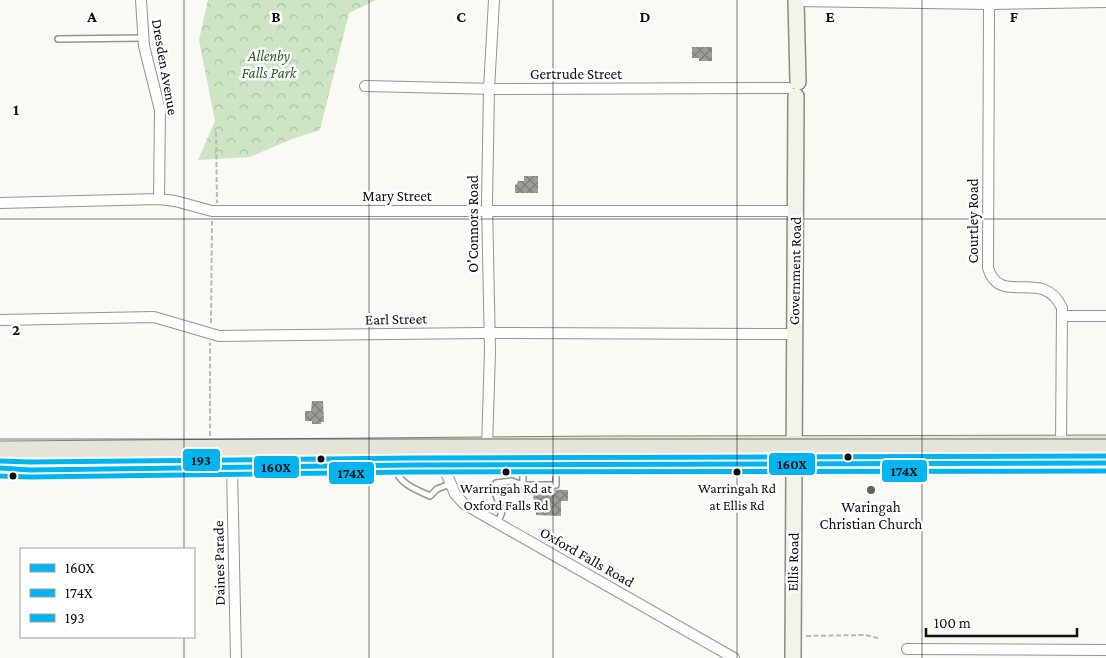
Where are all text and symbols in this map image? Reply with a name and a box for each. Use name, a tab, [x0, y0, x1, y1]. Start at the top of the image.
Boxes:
text: A	[86, 8, 97, 25]
text: B	[271, 8, 281, 25]
text: C	[456, 8, 466, 25]
text: D	[639, 8, 651, 25]
text: E	[825, 8, 835, 25]
text: F	[1010, 8, 1019, 25]
street label: Dresden Avenue	[149, 18, 181, 117]
park label: Allenby Falls Park	[242, 48, 298, 81]
street label: Gertrude Street	[530, 66, 623, 82]
text: 1	[13, 101, 19, 118]
street label: O'Connors Road	[465, 175, 481, 273]
street label: Courtley Road	[965, 178, 982, 264]
street label: Mary Street	[362, 188, 433, 205]
street label: Government Road	[786, 216, 804, 325]
street label: Earl Street	[365, 310, 428, 328]
text: 2	[12, 321, 20, 338]
line badge: 193	[182, 448, 221, 472]
text: 193	[191, 452, 211, 468]
line badge: 160X	[768, 452, 816, 476]
unlabelled marker	[843, 452, 853, 462]
unlabelled marker	[316, 454, 326, 464]
line badge: 160X	[253, 455, 300, 479]
text: 160X	[777, 456, 807, 472]
text: 160X	[261, 459, 291, 475]
line badge: 174X	[881, 459, 928, 483]
line badge: 174X	[328, 461, 375, 485]
text: 174X	[890, 463, 918, 479]
text: 174X	[337, 465, 365, 481]
marker: Warringah Rd at Oxford Falls Rd	[501, 467, 511, 477]
marker: Warringah Rd at Ellis Rd	[732, 467, 742, 477]
unlabelled marker	[8, 471, 18, 481]
place label: Warringah Rd at Oxford Falls Rd	[460, 480, 552, 513]
place label: Warringah Rd at Ellis Rd	[698, 480, 777, 513]
marker: Waringah Christian Church	[865, 484, 877, 496]
place label: Waringah Christian Church	[820, 499, 922, 532]
street label: Daines Parade	[210, 520, 228, 606]
street label: Oxford Falls Road	[537, 524, 637, 590]
street label: Ellis Road	[784, 532, 802, 592]
legend	[20, 548, 195, 638]
text: 160X	[65, 560, 95, 576]
text: 174X	[65, 585, 93, 601]
scale bar	[926, 606, 1077, 638]
text: 193	[65, 610, 85, 626]
text: 100 m	[934, 615, 971, 631]

